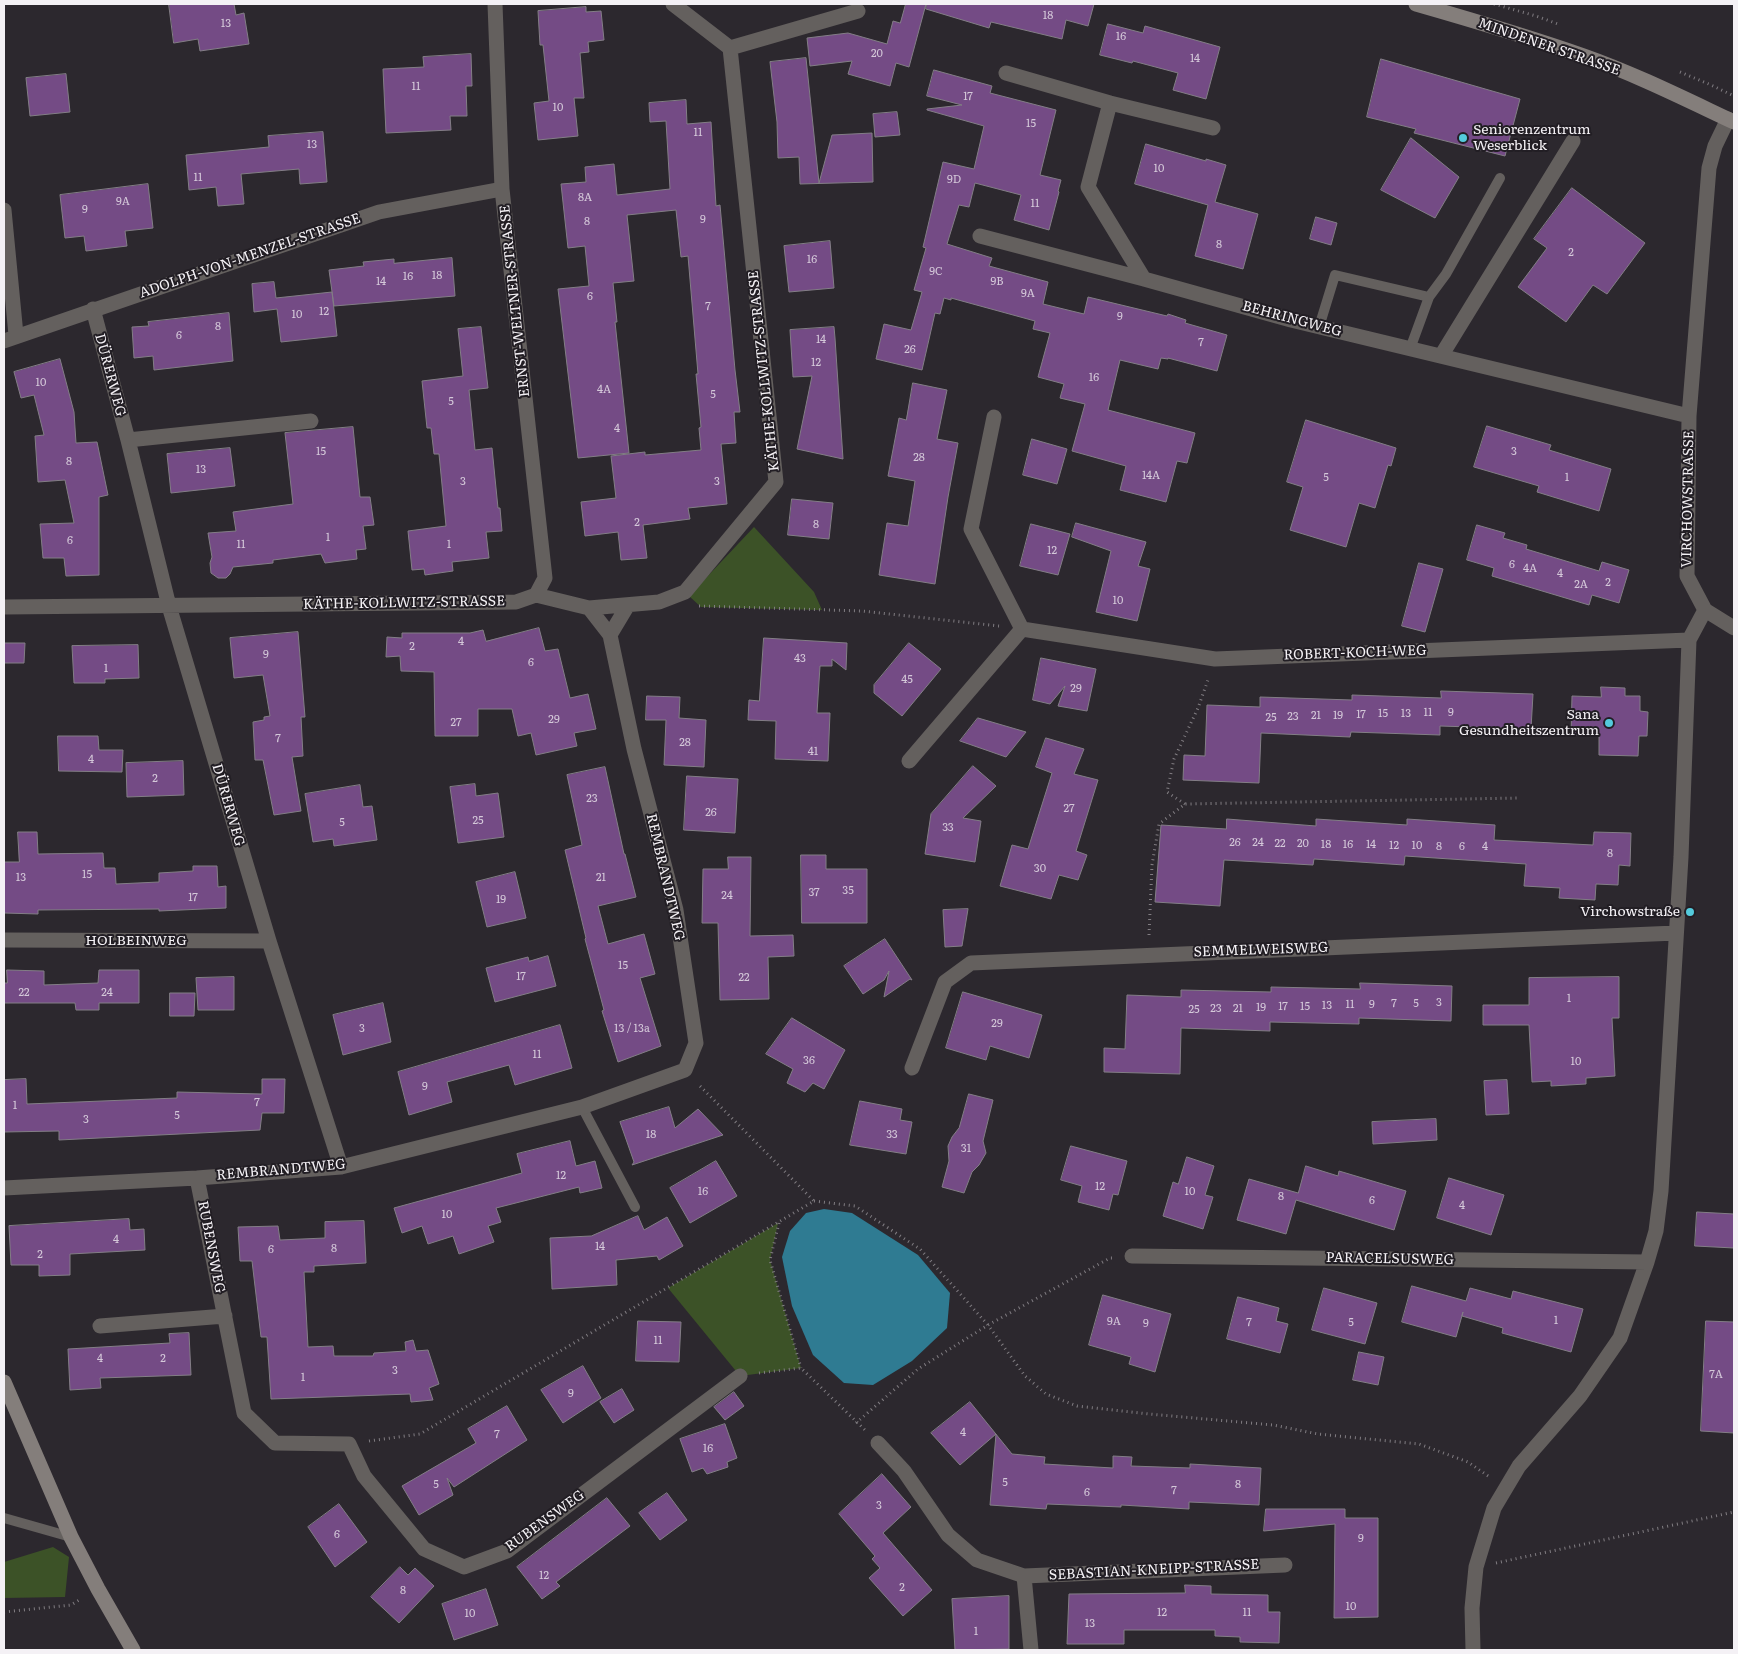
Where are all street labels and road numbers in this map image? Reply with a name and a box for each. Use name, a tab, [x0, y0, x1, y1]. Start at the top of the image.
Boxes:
street label: MINDENER STRASSE	[1476, 15, 1622, 79]
street label: ERNST-WELTNER-STRASSE	[497, 204, 533, 398]
street label: ADOLPH-VON-MENZEL-STRASSE	[137, 210, 363, 302]
street label: KÄTHE-KOLLWITZ-STRASSE	[745, 270, 783, 472]
street label: BEHRINGWEG	[1240, 298, 1344, 340]
street label: DÜRERWEG	[91, 332, 129, 418]
street label: VIRCHOWSTRASSE	[1678, 430, 1698, 568]
street label: KÄTHE-KOLLWITZ-STRASSE	[303, 593, 505, 613]
street label: ROBERT-KOCH-WEG	[1283, 642, 1427, 664]
street label: DÜRERWEG	[208, 762, 248, 848]
street label: REMBRANDTWEG	[642, 812, 688, 942]
street label: HOLBEINWEG	[85, 933, 187, 949]
street label: SEMMELWEISWEG	[1193, 939, 1329, 961]
street label: REMBRANDTWEG	[216, 1156, 346, 1184]
street label: RUBENSWEG	[194, 1199, 228, 1295]
street label: PARACELSUSWEG	[1326, 1249, 1454, 1269]
street label: RUBENSWEG	[502, 1487, 588, 1555]
street label: SEBASTIAN-KNEIPP-STRASSE	[1048, 1556, 1260, 1584]

